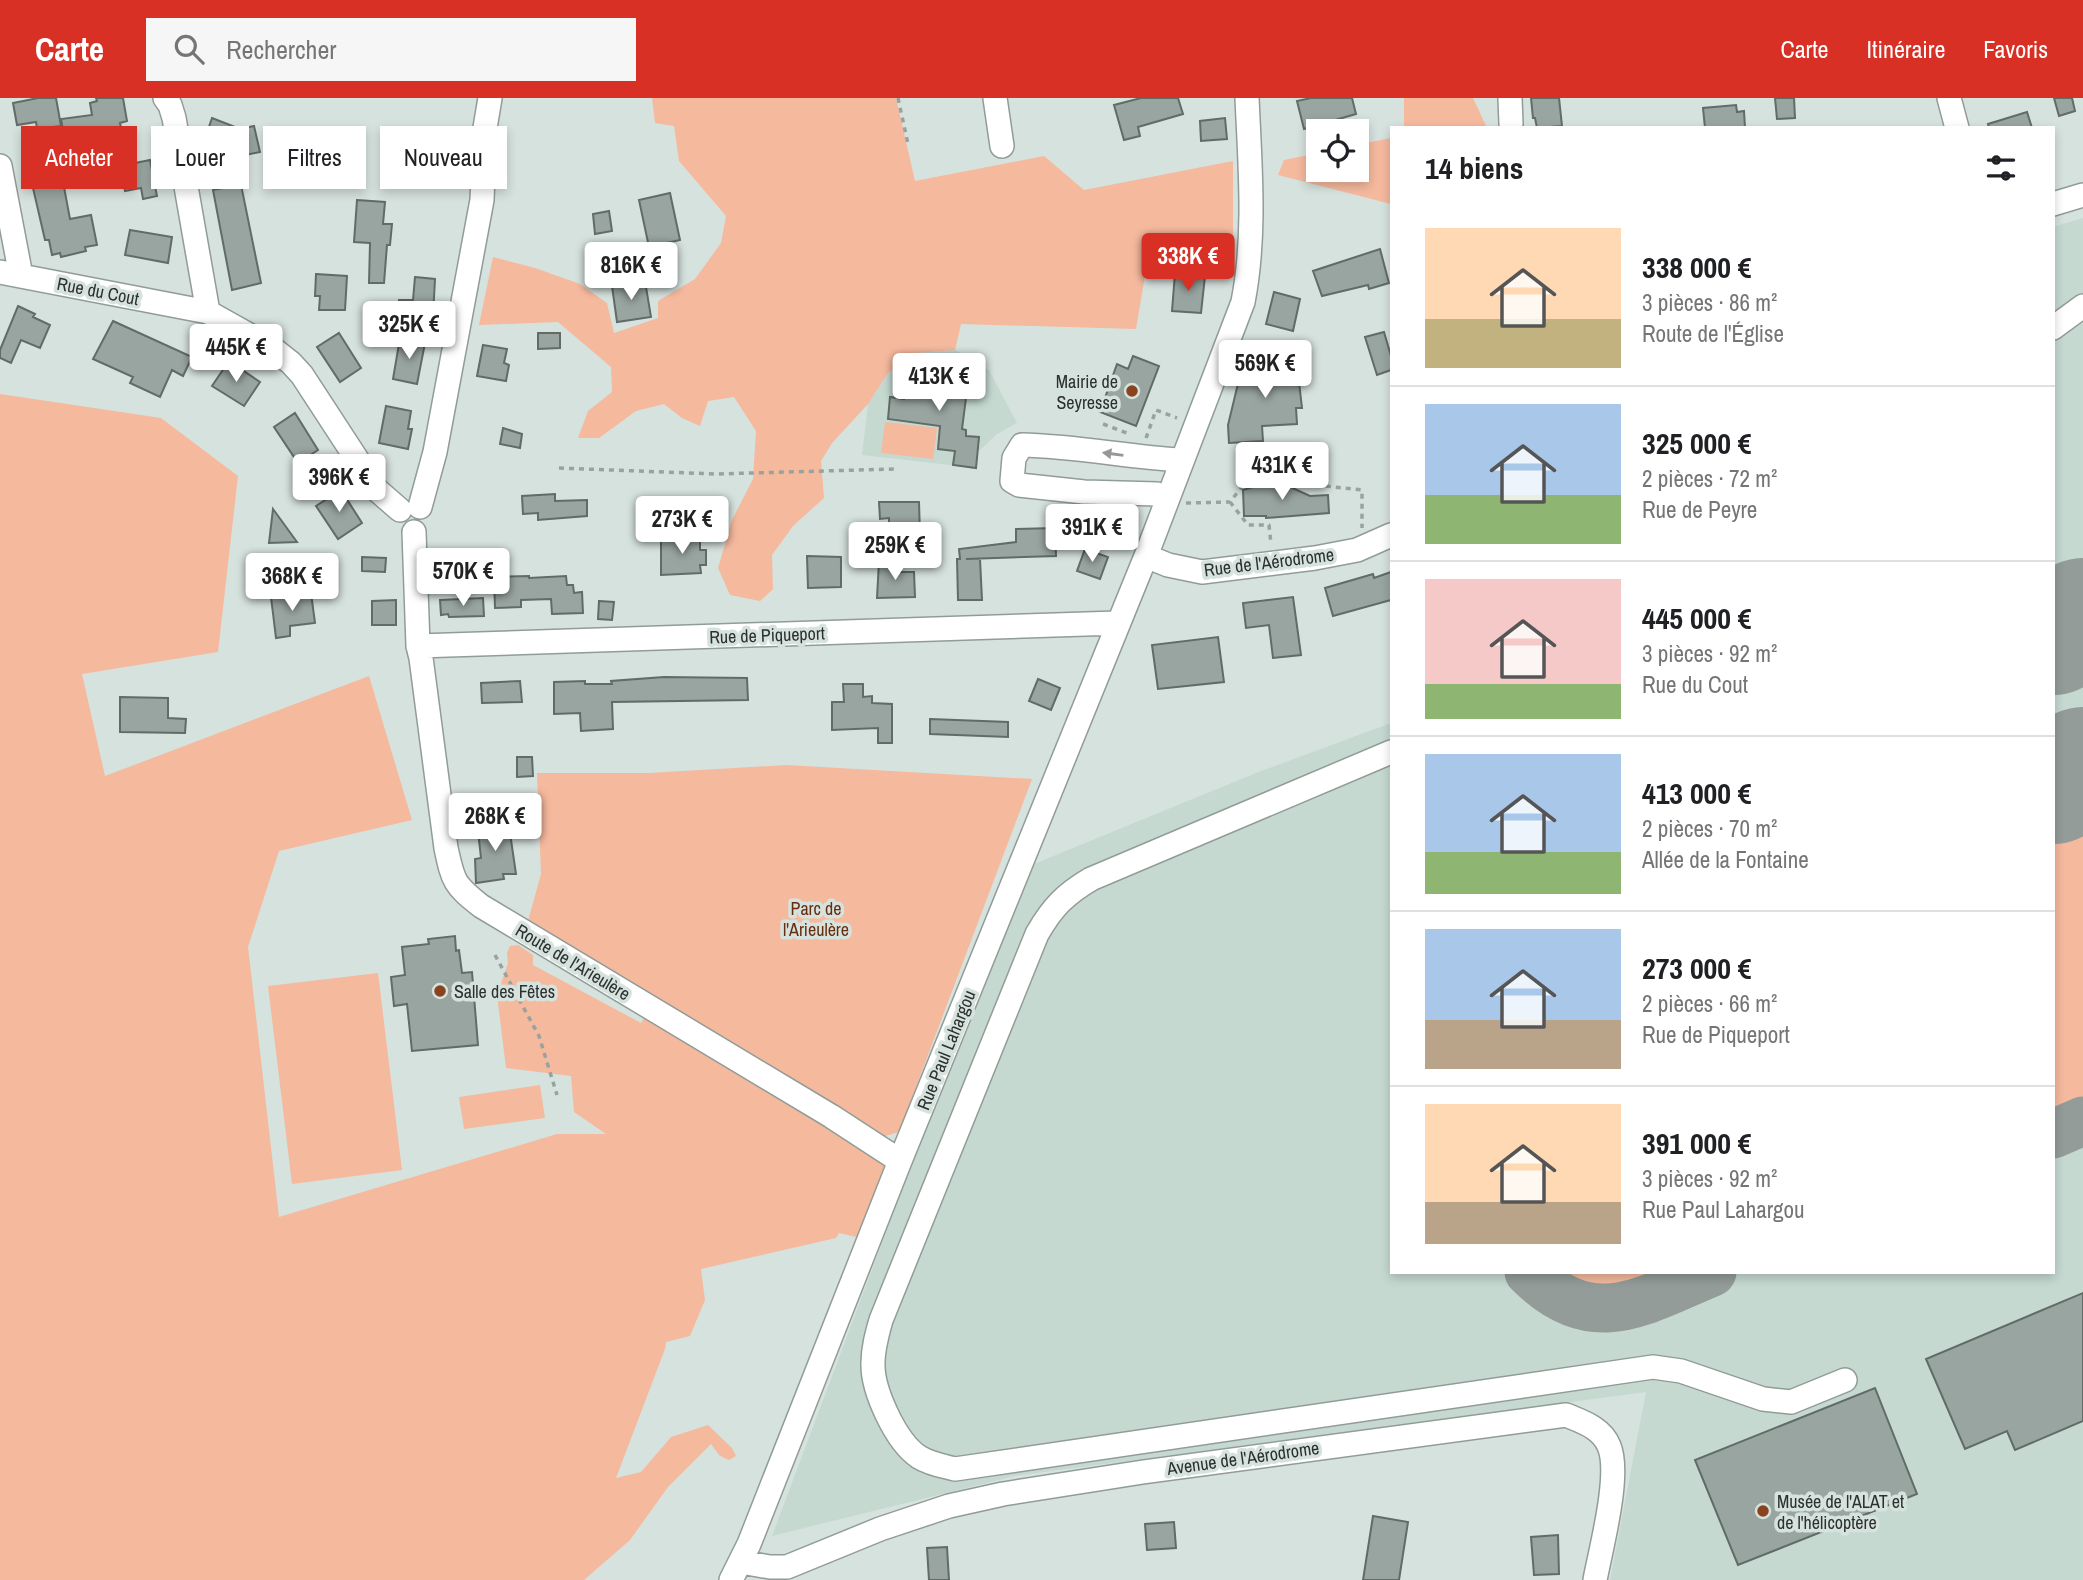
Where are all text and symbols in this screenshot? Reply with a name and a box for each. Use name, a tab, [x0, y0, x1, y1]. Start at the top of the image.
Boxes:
search box	[146, 18, 636, 81]
text: Carte	[35, 27, 104, 71]
icon: search	[170, 30, 208, 68]
text: Rechercher	[226, 32, 336, 67]
text: Carte	[1780, 33, 1829, 65]
text: Itinéraire	[1867, 33, 1945, 65]
text: Favoris	[1983, 33, 2048, 65]
map controls	[1306, 119, 1369, 182]
button: locate	[1306, 119, 1369, 182]
chip: Acheter	[21, 126, 137, 189]
chip: Louer	[151, 126, 249, 189]
chip: Filtres	[263, 126, 366, 189]
chip: Nouveau	[380, 126, 507, 189]
text: 14 biens	[1425, 148, 1523, 188]
icon: filters	[1982, 149, 2020, 187]
pin: 338K €	[1131, 234, 1245, 293]
text: 338K €	[1158, 240, 1218, 271]
pin: 816K €	[574, 242, 688, 302]
text: 338 000 €	[1642, 247, 1751, 287]
text: 816K €	[601, 249, 661, 280]
icon: home	[1481, 256, 1565, 340]
street label: Rue du Cout	[55, 271, 141, 311]
text: 3 pièces · 86 m²	[1642, 287, 1777, 318]
pin: 325K €	[352, 302, 466, 361]
text: 325K €	[379, 308, 439, 339]
text: Route de l'Église	[1642, 318, 1784, 349]
pin: 445K €	[179, 324, 293, 384]
text: 445K €	[206, 331, 266, 362]
pin: 569K €	[1208, 341, 1322, 400]
text: 569K €	[1235, 347, 1295, 378]
pin: 413K €	[882, 354, 996, 413]
text: 413K €	[909, 360, 969, 391]
place label: Mairie de Seyresse	[1056, 369, 1118, 415]
marker: Mairie de Seyresse	[1124, 383, 1140, 399]
text: 325 000 €	[1642, 423, 1751, 463]
icon: home	[1481, 432, 1565, 516]
pin: 431K €	[1225, 442, 1339, 502]
one-way arrow	[1102, 449, 1124, 460]
text: 431K €	[1252, 449, 1312, 480]
pin: 396K €	[282, 454, 396, 514]
text: 396K €	[309, 461, 369, 492]
text: 2 pièces · 72 m²	[1642, 463, 1777, 494]
text: Rue de Peyre	[1642, 494, 1757, 525]
pin: 273K €	[625, 496, 739, 556]
text: 273K €	[652, 503, 712, 534]
pin: 391K €	[1035, 504, 1149, 564]
text: 391K €	[1062, 511, 1122, 542]
pin: 259K €	[838, 522, 952, 582]
text: 259K €	[865, 529, 925, 560]
street label: Rue de l'Aérodrome	[1203, 542, 1335, 582]
pin: 570K €	[406, 548, 520, 608]
pin: 368K €	[235, 554, 349, 613]
text: 570K €	[433, 555, 493, 586]
text: 368K €	[262, 560, 322, 591]
text: 445 000 €	[1642, 598, 1751, 638]
icon: home	[1481, 607, 1565, 691]
street label: Rue de Piqueport	[709, 620, 825, 650]
text: 3 pièces · 92 m²	[1642, 638, 1777, 669]
text: Rue du Cout	[1642, 669, 1748, 700]
text: 413 000 €	[1642, 773, 1751, 813]
icon: home	[1481, 782, 1565, 866]
pin: 268K €	[438, 794, 552, 853]
text: 268K €	[465, 800, 525, 831]
text: 2 pièces · 70 m²	[1642, 813, 1777, 844]
text: Allée de la Fontaine	[1642, 844, 1809, 875]
park label: Parc de l'Arieulère	[783, 896, 849, 942]
street label: Route de l'Arieulère	[511, 918, 635, 1006]
text: 273 000 €	[1642, 948, 1751, 988]
icon: home	[1481, 957, 1565, 1041]
place label: Salle des Fêtes	[454, 979, 555, 1004]
marker: Salle des Fêtes	[432, 983, 448, 999]
street label: Rue Paul Lahargou	[911, 986, 981, 1114]
text: 2 pièces · 66 m²	[1642, 988, 1777, 1019]
text: Rue de Piqueport	[1642, 1019, 1790, 1050]
text: 391 000 €	[1642, 1123, 1751, 1163]
icon: home	[1481, 1132, 1565, 1216]
text: 3 pièces · 92 m²	[1642, 1163, 1777, 1194]
text: Rue Paul Lahargou	[1642, 1194, 1805, 1225]
street label: Avenue de l'Aérodrome	[1164, 1435, 1321, 1481]
place label: Musée de l'ALAT et de l'hélicoptère	[1777, 1489, 1904, 1535]
marker: Musée de l'ALAT et de l'hélicoptère	[1755, 1503, 1771, 1519]

